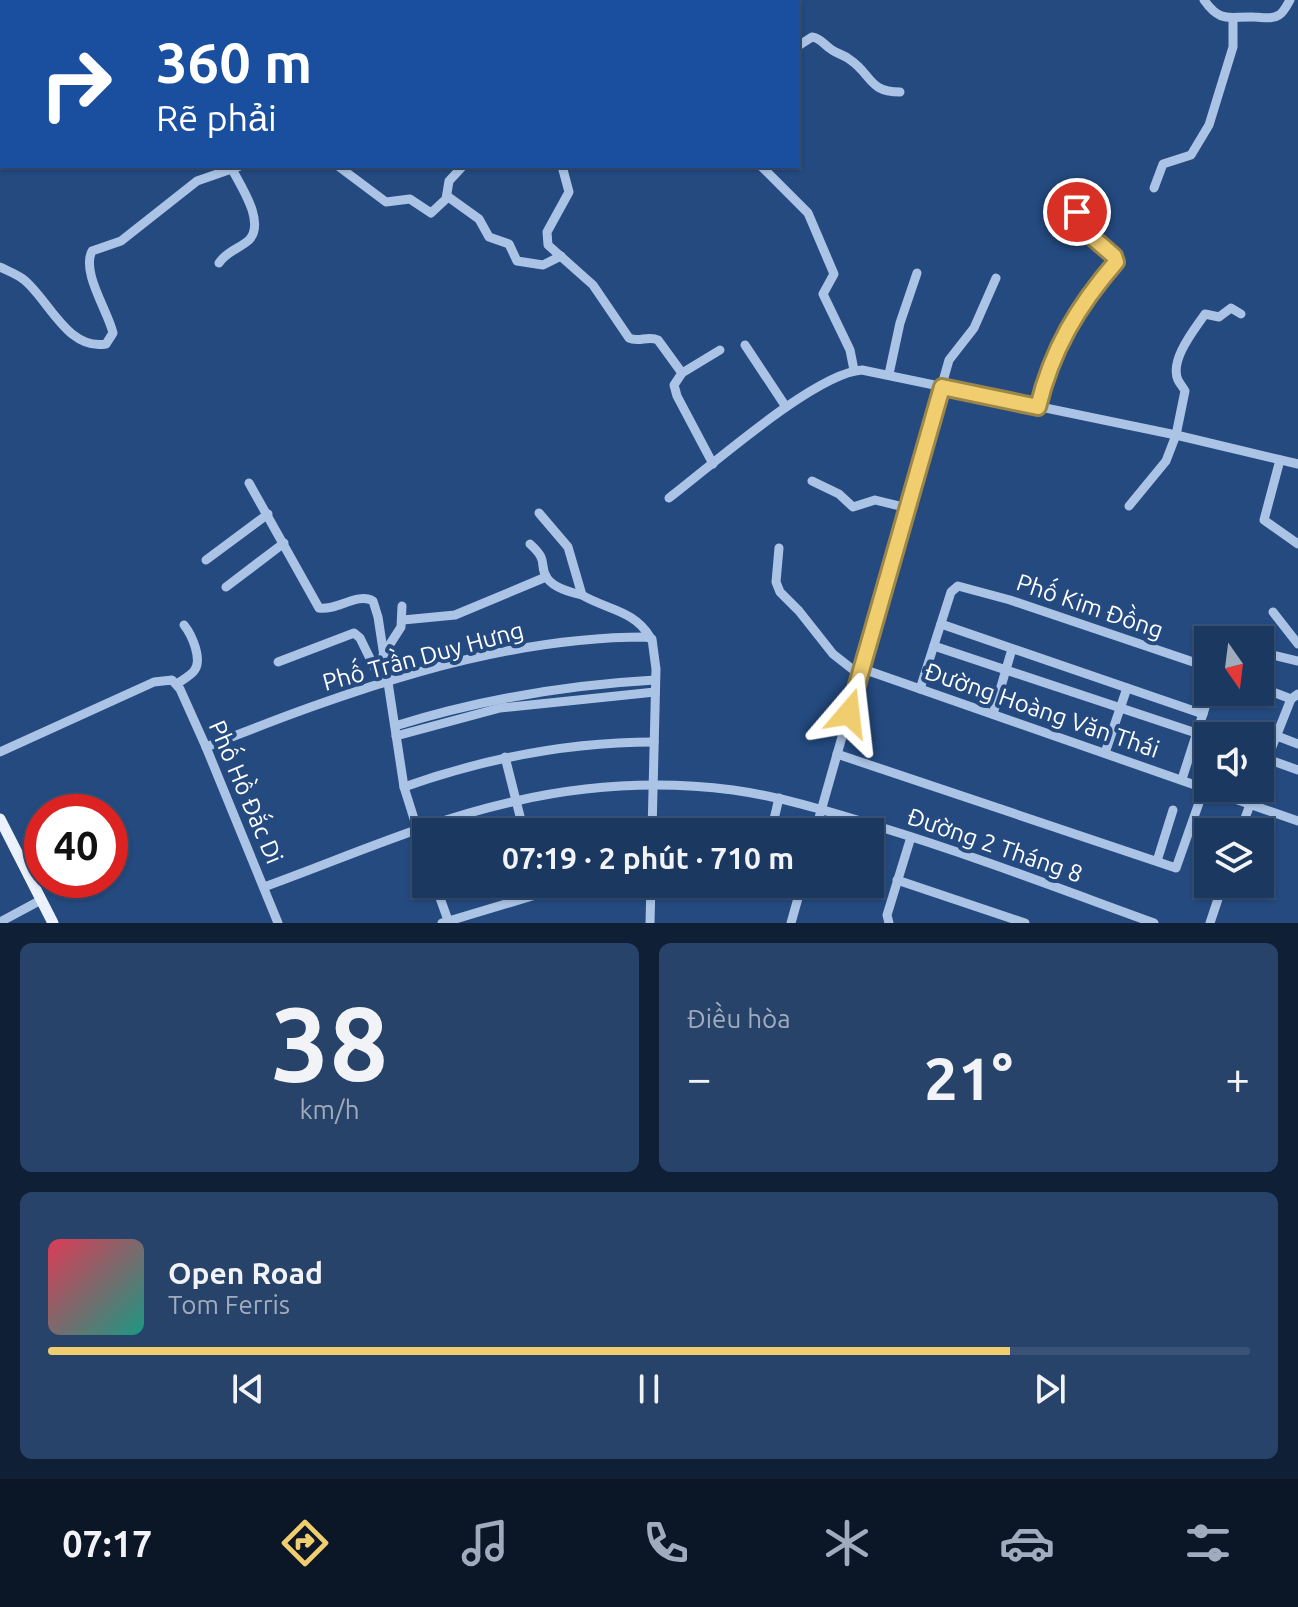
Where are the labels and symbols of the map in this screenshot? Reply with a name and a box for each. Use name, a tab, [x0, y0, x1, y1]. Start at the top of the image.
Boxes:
pin	[1043, 178, 1111, 246]
street label: Phố Kim Đồng	[1013, 565, 1168, 644]
street label: Phố Trần Duy Hưng	[319, 612, 526, 696]
north arrow	[1194, 626, 1274, 706]
street label: Đường Hoàng Văn Thái	[921, 657, 1163, 763]
position arrow	[807, 671, 891, 755]
street label: Phố Hồ Đắc Di	[204, 715, 292, 868]
speed limit sign: 40	[24, 794, 128, 898]
street label: Đường 2 Tháng 8	[904, 802, 1086, 888]

